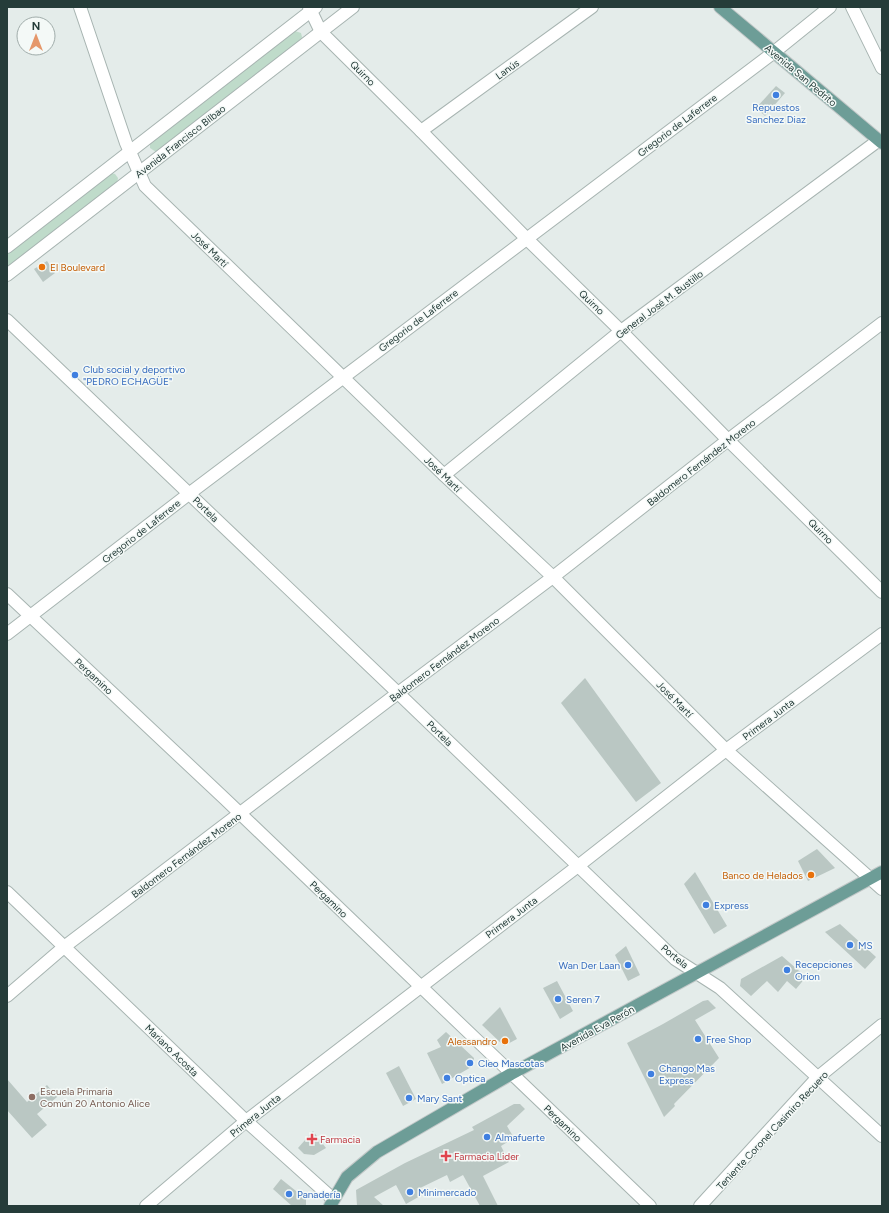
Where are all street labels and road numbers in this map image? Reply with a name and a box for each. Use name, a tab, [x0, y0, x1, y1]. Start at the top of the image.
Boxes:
street label: Avenida San Pedrito	[762, 41, 840, 109]
street label: Lanús	[493, 56, 522, 82]
street label: Quirno	[347, 58, 378, 89]
street label: Gregorio de Laferrere	[635, 91, 720, 160]
street label: Avenida Francisco Bilbao	[132, 102, 228, 181]
street label: José Martí	[188, 229, 231, 271]
street label: General José M. Bustillo	[613, 267, 706, 342]
street label: Gregorio de Laferrere	[376, 286, 461, 355]
street label: Quirno	[576, 287, 607, 318]
street label: Baldomero Fernández Moreno	[644, 416, 758, 509]
street label: José Martí	[421, 454, 464, 496]
street label: Portela	[190, 494, 221, 525]
street label: Gregorio de Laferrere	[99, 496, 184, 566]
street label: Quirno	[805, 516, 836, 547]
street label: Baldomero Fernández Moreno	[387, 614, 502, 705]
street label: Pergamino	[72, 655, 116, 698]
street label: José Martí	[654, 678, 696, 721]
street label: Primera Junta	[740, 696, 797, 743]
street label: Portela	[424, 718, 455, 749]
street label: Baldomero Fernández Moreno	[129, 810, 244, 901]
street label: Pergamino	[307, 878, 350, 921]
street label: Primera Junta	[483, 894, 540, 941]
street label: Portela	[658, 941, 691, 971]
street label: Avenida Eva Perón	[558, 1002, 637, 1054]
street label: Mariano Acosta	[142, 1021, 201, 1079]
street label: Teniente Coronel Casimiro Recuero	[714, 1068, 831, 1193]
street label: Primera Junta	[227, 1091, 283, 1140]
street label: Pergamino	[541, 1102, 584, 1145]

